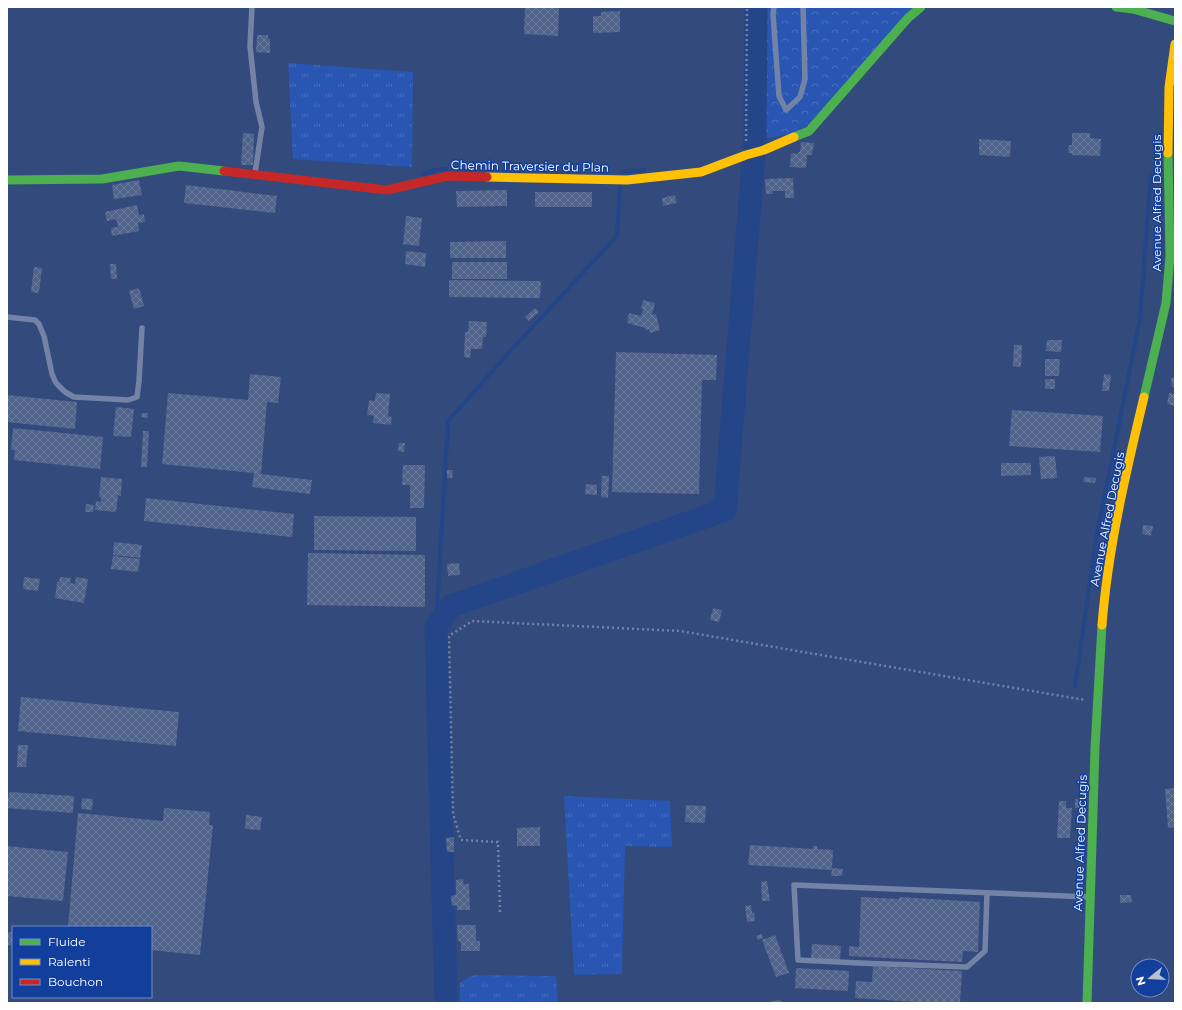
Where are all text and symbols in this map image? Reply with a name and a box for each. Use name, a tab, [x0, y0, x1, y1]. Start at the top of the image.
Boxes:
street label: Avenue Alfred Decugis	[1149, 134, 1164, 271]
street label: Chemin Traversier du Plan	[451, 157, 609, 175]
street label: Avenue Alfred Decugis	[1087, 450, 1127, 588]
street label: Avenue Alfred Decugis	[1070, 774, 1090, 912]
legend	[12, 926, 152, 998]
text: Fluide	[48, 934, 86, 949]
text: Ralenti	[48, 954, 90, 969]
north arrow	[1130, 958, 1170, 998]
text: Bouchon	[48, 974, 103, 989]
text: N	[1132, 975, 1149, 987]

